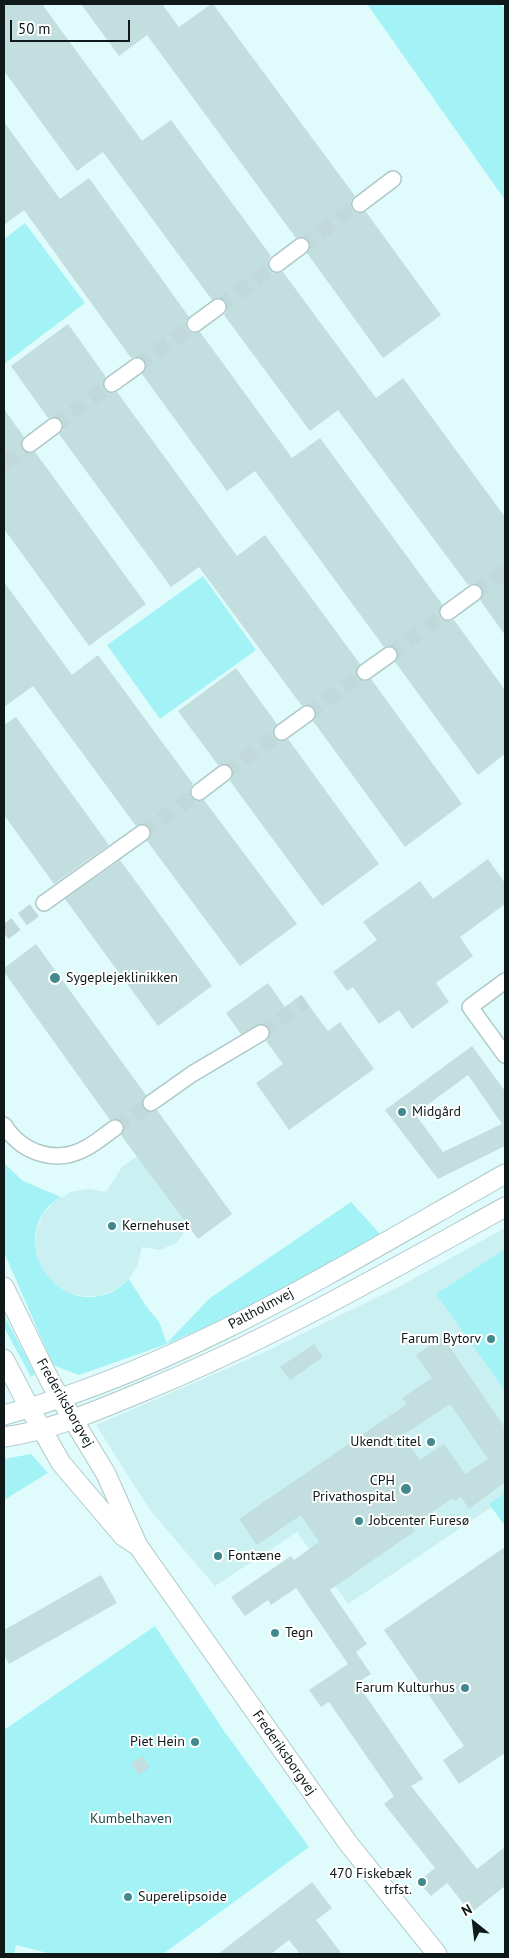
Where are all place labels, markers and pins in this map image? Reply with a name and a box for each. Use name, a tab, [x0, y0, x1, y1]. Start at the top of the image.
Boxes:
place label: Sygeplejeklinikken	[66, 970, 178, 986]
marker: Sygeplejeklinikken	[48, 971, 62, 985]
place label: Midgård	[412, 1104, 461, 1120]
marker: Midgård	[396, 1106, 408, 1118]
place label: Kernehuset	[122, 1218, 189, 1234]
marker: Kernehuset	[106, 1220, 118, 1232]
place label: Farum Bytorv	[401, 1331, 481, 1347]
marker: Farum Bytorv	[485, 1333, 497, 1345]
place label: Ukendt titel	[350, 1434, 421, 1450]
marker: Ukendt titel	[425, 1436, 437, 1448]
place label: CPH Privathospital	[313, 1473, 395, 1505]
marker: CPH Privathospital	[399, 1482, 413, 1496]
place label: Jobcenter Furesø	[369, 1513, 469, 1529]
marker: Jobcenter Furesø	[353, 1515, 365, 1527]
place label: Fontæne	[228, 1548, 281, 1564]
marker: Fontæne	[212, 1550, 224, 1562]
place label: Tegn	[285, 1625, 313, 1641]
marker: Tegn	[269, 1627, 281, 1639]
place label: Farum Kulturhus	[355, 1680, 455, 1696]
marker: Farum Kulturhus	[459, 1682, 471, 1694]
place label: Piet Hein	[130, 1734, 185, 1750]
marker: Piet Hein	[189, 1736, 201, 1748]
place label: 470 Fiskebæk trfst.	[329, 1866, 412, 1898]
marker: 470 Fiskebæk trfst.	[416, 1876, 428, 1888]
place label: Superelipsoide	[138, 1889, 227, 1905]
marker: Superelipsoide	[122, 1891, 134, 1903]

